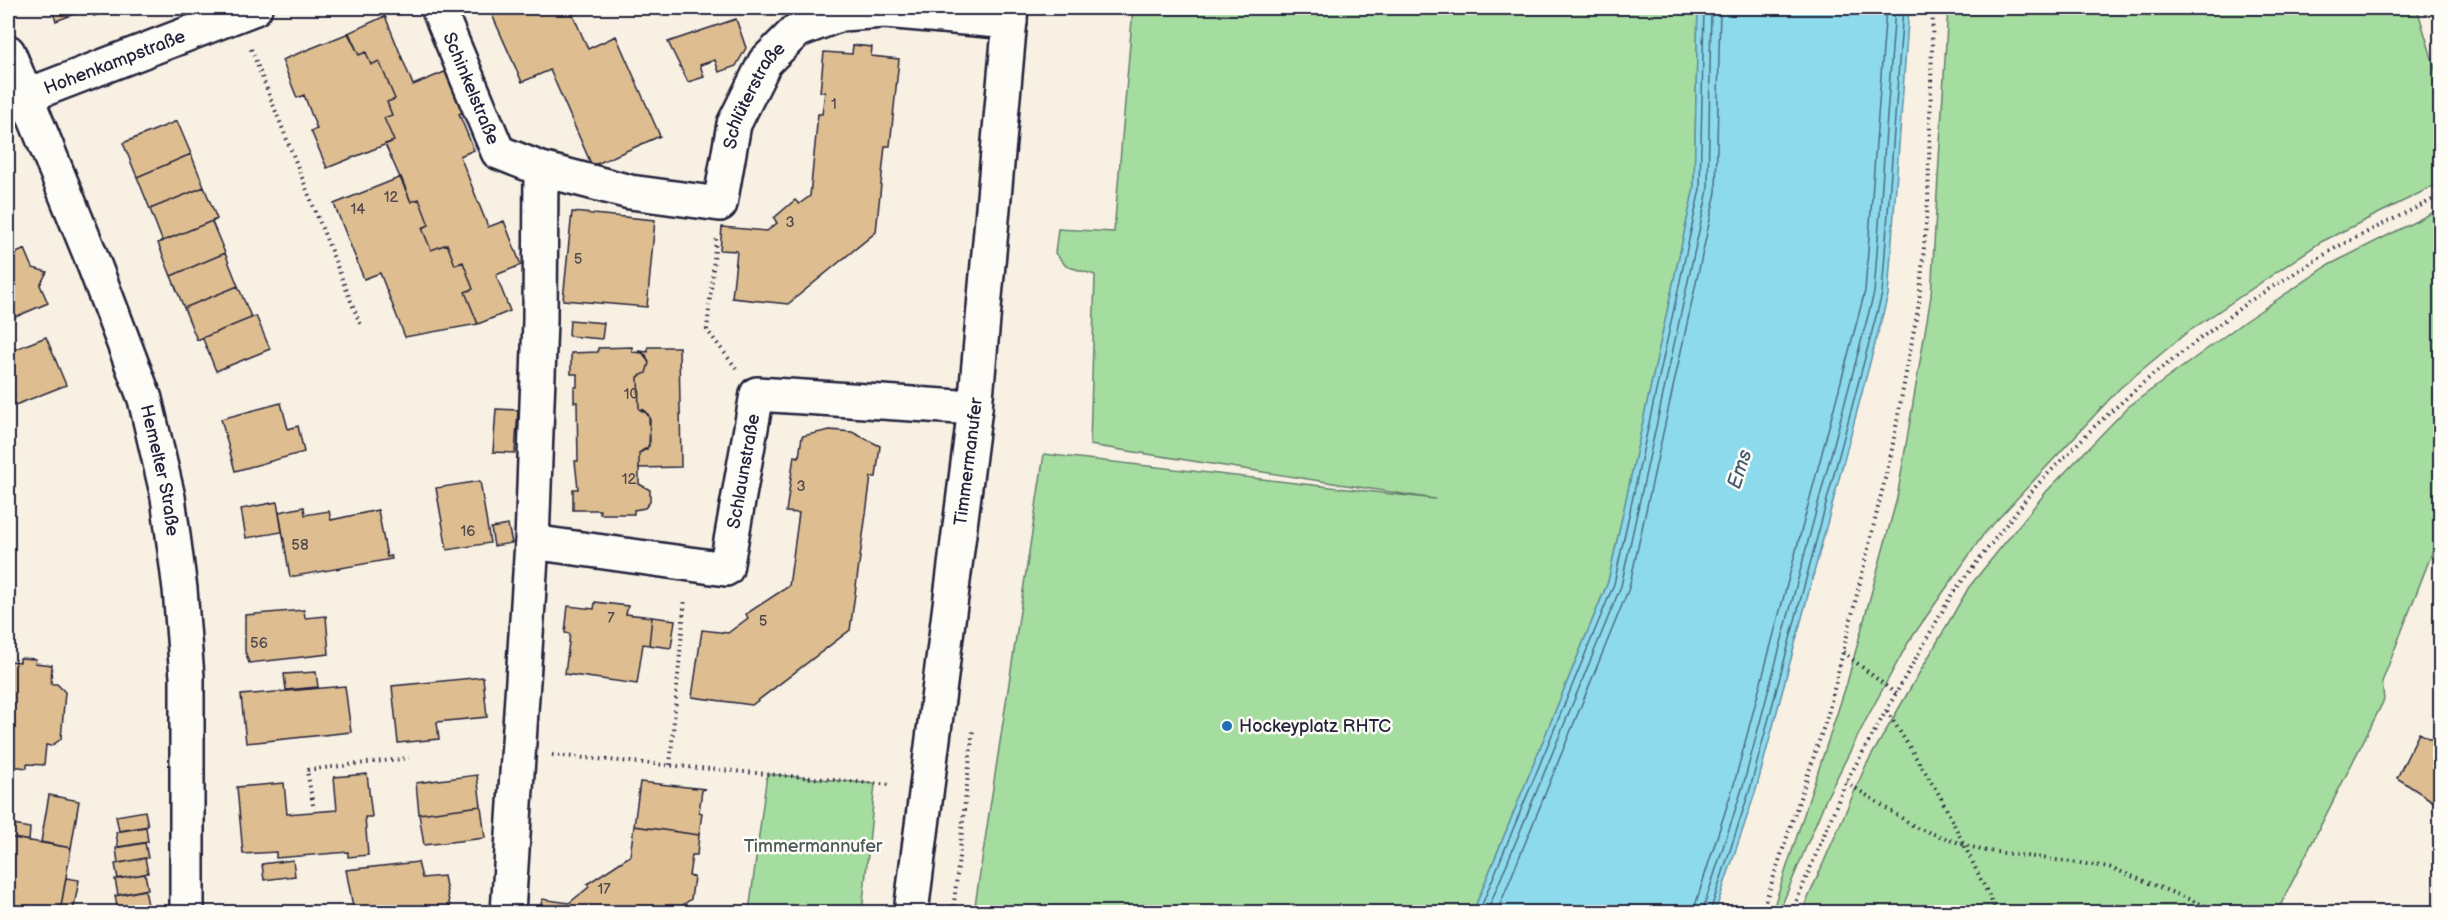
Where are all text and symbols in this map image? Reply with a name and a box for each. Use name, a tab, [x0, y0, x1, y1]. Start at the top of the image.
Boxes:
street label: Hohenkampstraße	[41, 26, 189, 99]
street label: Schinkelstraße	[438, 29, 504, 148]
street label: Schlüterstraße	[720, 38, 790, 151]
house number: 1	[831, 95, 837, 114]
house number: 12	[384, 188, 398, 207]
house number: 14	[351, 200, 365, 219]
house number: 3	[785, 213, 795, 232]
house number: 5	[574, 250, 582, 269]
house number: 10	[624, 385, 638, 404]
street label: Timmermanufer	[950, 396, 987, 527]
street label: Hemelter Straße	[136, 403, 183, 537]
street label: Schlaunstraße	[723, 412, 764, 530]
water label: Ems	[1722, 447, 1758, 492]
house number: 12	[622, 470, 636, 489]
house number: 3	[796, 477, 806, 496]
house number: 16	[461, 522, 475, 541]
house number: 58	[291, 536, 309, 555]
house number: 7	[607, 609, 615, 628]
house number: 5	[759, 612, 767, 631]
house number: 56	[250, 634, 268, 653]
place label: Hockeyplatz RHTC	[1239, 716, 1391, 737]
marker: Hockeyplatz RHTC	[1220, 719, 1234, 733]
park label: Timmermannufer	[744, 836, 883, 857]
house number: 17	[597, 880, 611, 899]

